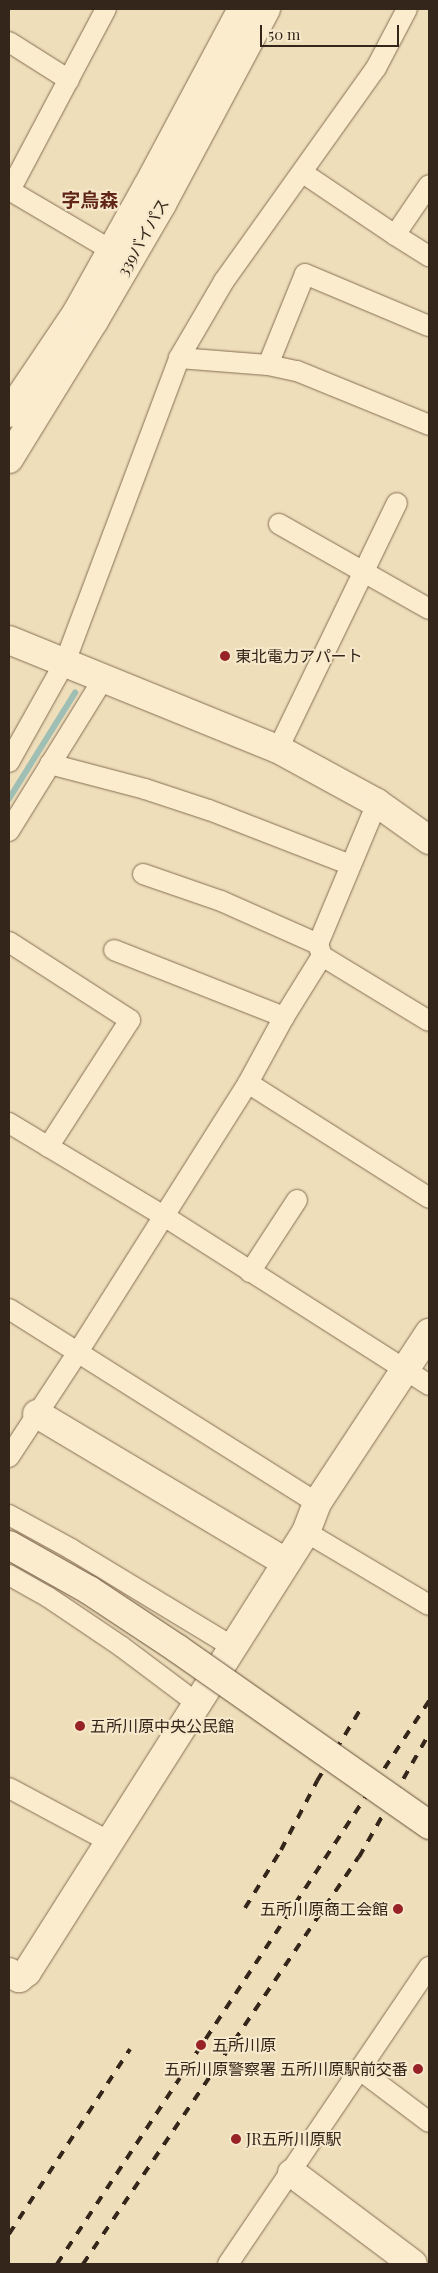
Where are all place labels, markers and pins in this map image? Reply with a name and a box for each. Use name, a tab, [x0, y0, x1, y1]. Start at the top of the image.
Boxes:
place label: 東北電力アパート	[235, 646, 363, 666]
marker: 東北電力アパート	[219, 650, 231, 662]
place label: 五所川原中央公民館	[90, 1716, 234, 1736]
marker: 五所川原中央公民館	[74, 1720, 86, 1732]
place label: 五所川原商工会館	[260, 1899, 388, 1919]
marker: 五所川原商工会館	[392, 1903, 404, 1915]
place label: 五所川原	[212, 2035, 276, 2055]
marker: 五所川原	[194, 2038, 208, 2052]
place label: 五所川原警察署 五所川原駅前交番	[164, 2059, 408, 2079]
marker: 五所川原警察署 五所川原駅前交番	[412, 2063, 424, 2075]
place label: JR五所川原駅	[246, 2129, 342, 2149]
marker: JR五所川原駅	[230, 2133, 242, 2145]

